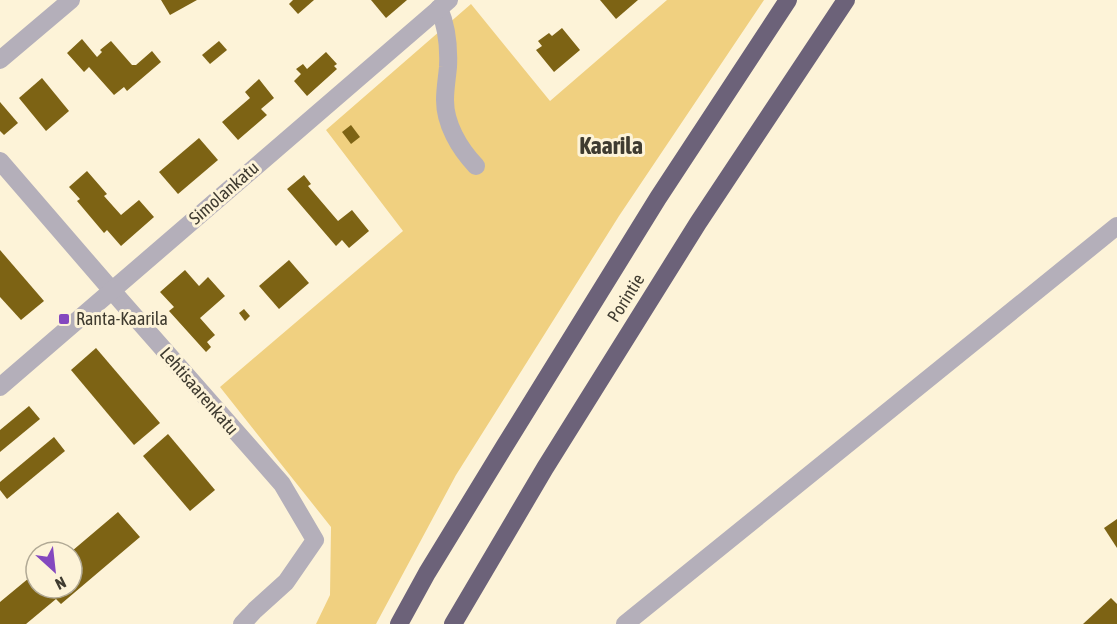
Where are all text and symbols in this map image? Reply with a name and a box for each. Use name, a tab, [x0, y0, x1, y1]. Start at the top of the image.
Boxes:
district label: Kaarila	[579, 132, 643, 159]
street label: Simolankatu	[185, 157, 263, 228]
street label: Porintie	[603, 270, 648, 326]
place label: Ranta-Kaarila	[76, 308, 168, 329]
marker: Ranta-Kaarila	[57, 312, 71, 326]
street label: Lehtisaarenkatu	[156, 343, 243, 439]
north arrow	[24, 540, 84, 600]
text: N	[53, 573, 69, 594]

